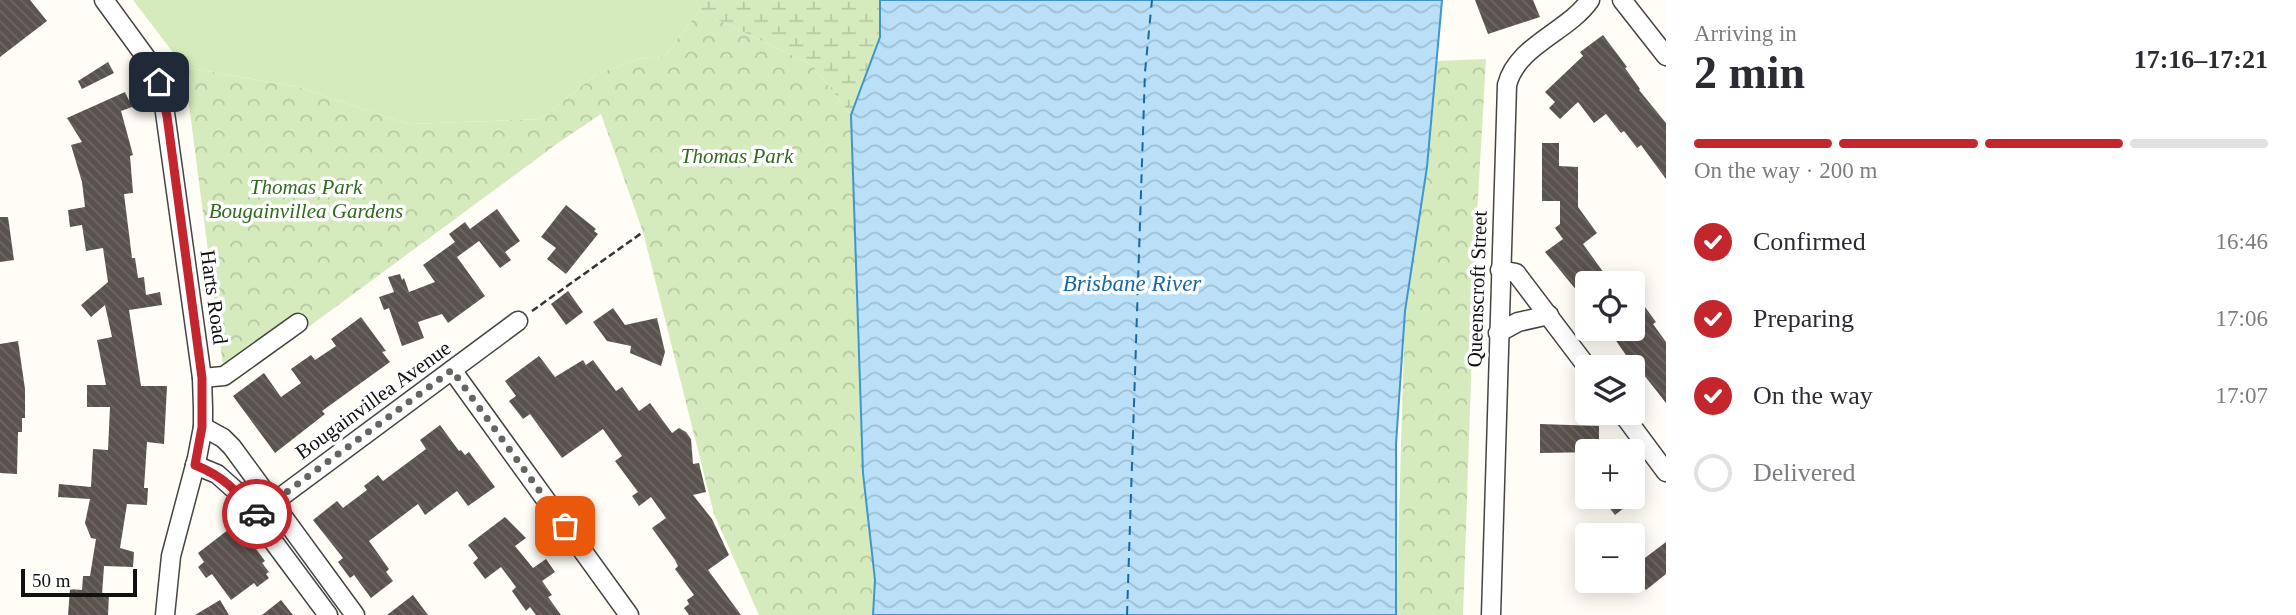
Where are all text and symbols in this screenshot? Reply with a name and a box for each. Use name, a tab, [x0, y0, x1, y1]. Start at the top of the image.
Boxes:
text: Arriving in	[1694, 21, 1797, 46]
text: 17:16–17:21	[2134, 45, 2268, 74]
text: 2 min	[1694, 47, 1805, 98]
pin	[129, 52, 189, 112]
icon: home	[140, 63, 178, 101]
park label: Thomas Park	[681, 144, 794, 168]
text: On the way · 200 m	[1694, 158, 1877, 183]
park label: Thomas Park Bougainvillea Gardens	[209, 175, 403, 223]
street label: Queenscroft Street	[1462, 210, 1492, 368]
icon: check	[1694, 223, 1732, 261]
text: Confirmed	[1753, 227, 1866, 256]
text: 16:46	[2216, 229, 2268, 254]
street label: Harts Road	[196, 248, 233, 346]
water label: Brisbane River	[1063, 271, 1202, 296]
map controls	[1575, 271, 1645, 593]
button: locate	[1575, 271, 1645, 341]
icon: check	[1694, 300, 1732, 338]
text: Preparing	[1753, 304, 1854, 333]
text: 17:06	[2216, 306, 2268, 331]
street label: Bougainvillea Avenue	[291, 336, 455, 464]
button: layers	[1575, 355, 1645, 425]
icon: check	[1694, 377, 1732, 415]
text: On the way	[1753, 381, 1873, 410]
text: 17:07	[2216, 383, 2268, 408]
button: +	[1575, 439, 1645, 509]
text: Delivered	[1753, 458, 1856, 487]
courier	[222, 479, 292, 549]
icon: car	[238, 495, 276, 533]
pin	[535, 496, 595, 556]
icon: bag	[546, 507, 584, 545]
button: −	[1575, 523, 1645, 593]
scale bar	[21, 566, 136, 598]
text: 50 m	[32, 570, 71, 591]

